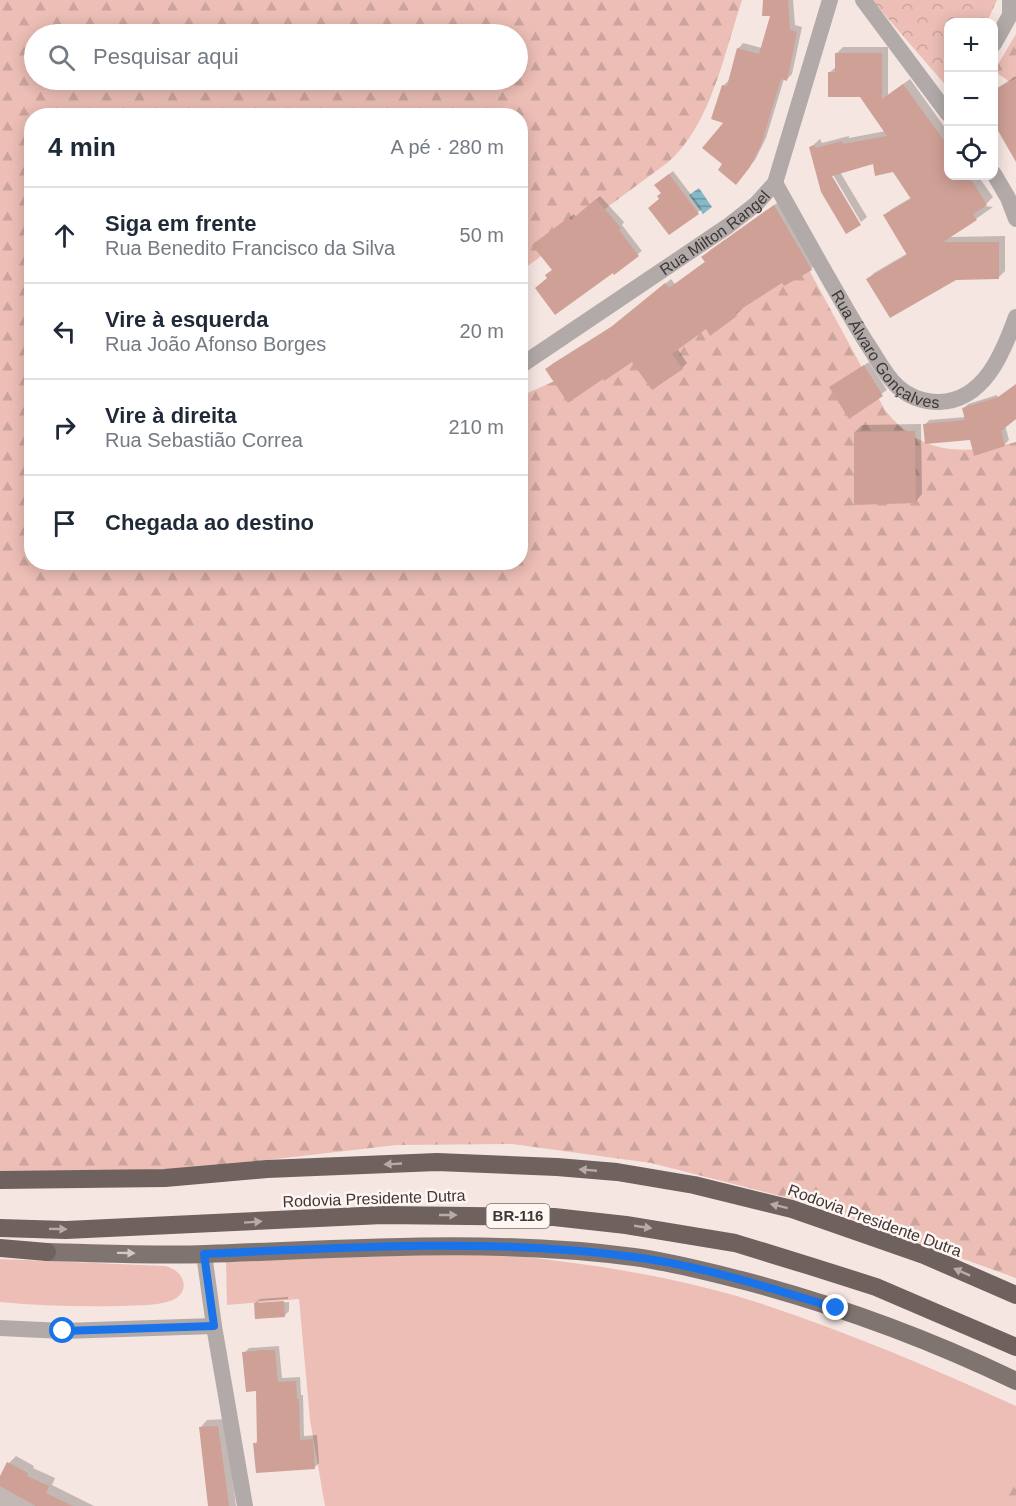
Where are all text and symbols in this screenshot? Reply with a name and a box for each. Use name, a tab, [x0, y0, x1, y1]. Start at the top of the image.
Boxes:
map controls	[944, 18, 998, 180]
button: +	[944, 18, 998, 72]
search box	[24, 24, 528, 90]
icon: search	[45, 41, 78, 74]
text: Pesquisar aqui	[93, 44, 239, 69]
button: −	[944, 72, 998, 126]
button: locate	[944, 126, 998, 180]
text: 4 min	[48, 132, 116, 162]
text: A pé · 280 m	[391, 136, 504, 158]
street label: Rua Milton Rangel	[657, 187, 773, 278]
text: Siga em frente	[105, 211, 257, 236]
icon: ahead	[48, 219, 81, 252]
text: 50 m	[460, 224, 504, 246]
text: Rua Benedito Francisco da Silva	[105, 237, 395, 259]
street label: Rua Álvaro Gonçalves	[828, 287, 940, 411]
text: Vire à esquerda	[105, 307, 268, 332]
icon: left	[48, 315, 81, 348]
text: 20 m	[460, 320, 504, 342]
text: Rua João Afonso Borges	[105, 333, 326, 355]
text: Vire à direita	[105, 403, 237, 428]
icon: right	[48, 411, 81, 444]
text: 210 m	[448, 416, 504, 438]
text: Rua Sebastião Correa	[105, 429, 303, 451]
icon: arrive	[48, 507, 81, 540]
text: Chegada ao destino	[105, 510, 314, 535]
one-way arrow	[383, 1160, 402, 1169]
one-way arrow	[578, 1165, 597, 1174]
street label: Rodovia Presidente Dutra	[786, 1181, 964, 1260]
street label: Rodovia Presidente Dutra	[282, 1187, 466, 1210]
one-way arrow	[770, 1200, 788, 1210]
road number: BR-116	[486, 1204, 550, 1228]
one-way arrow	[439, 1210, 458, 1220]
one-way arrow	[244, 1217, 263, 1227]
one-way arrow	[633, 1223, 652, 1232]
one-way arrow	[49, 1225, 68, 1234]
one-way arrow	[117, 1248, 136, 1258]
one-way arrow	[954, 1267, 971, 1276]
route end	[822, 1294, 848, 1320]
route start	[49, 1317, 75, 1343]

